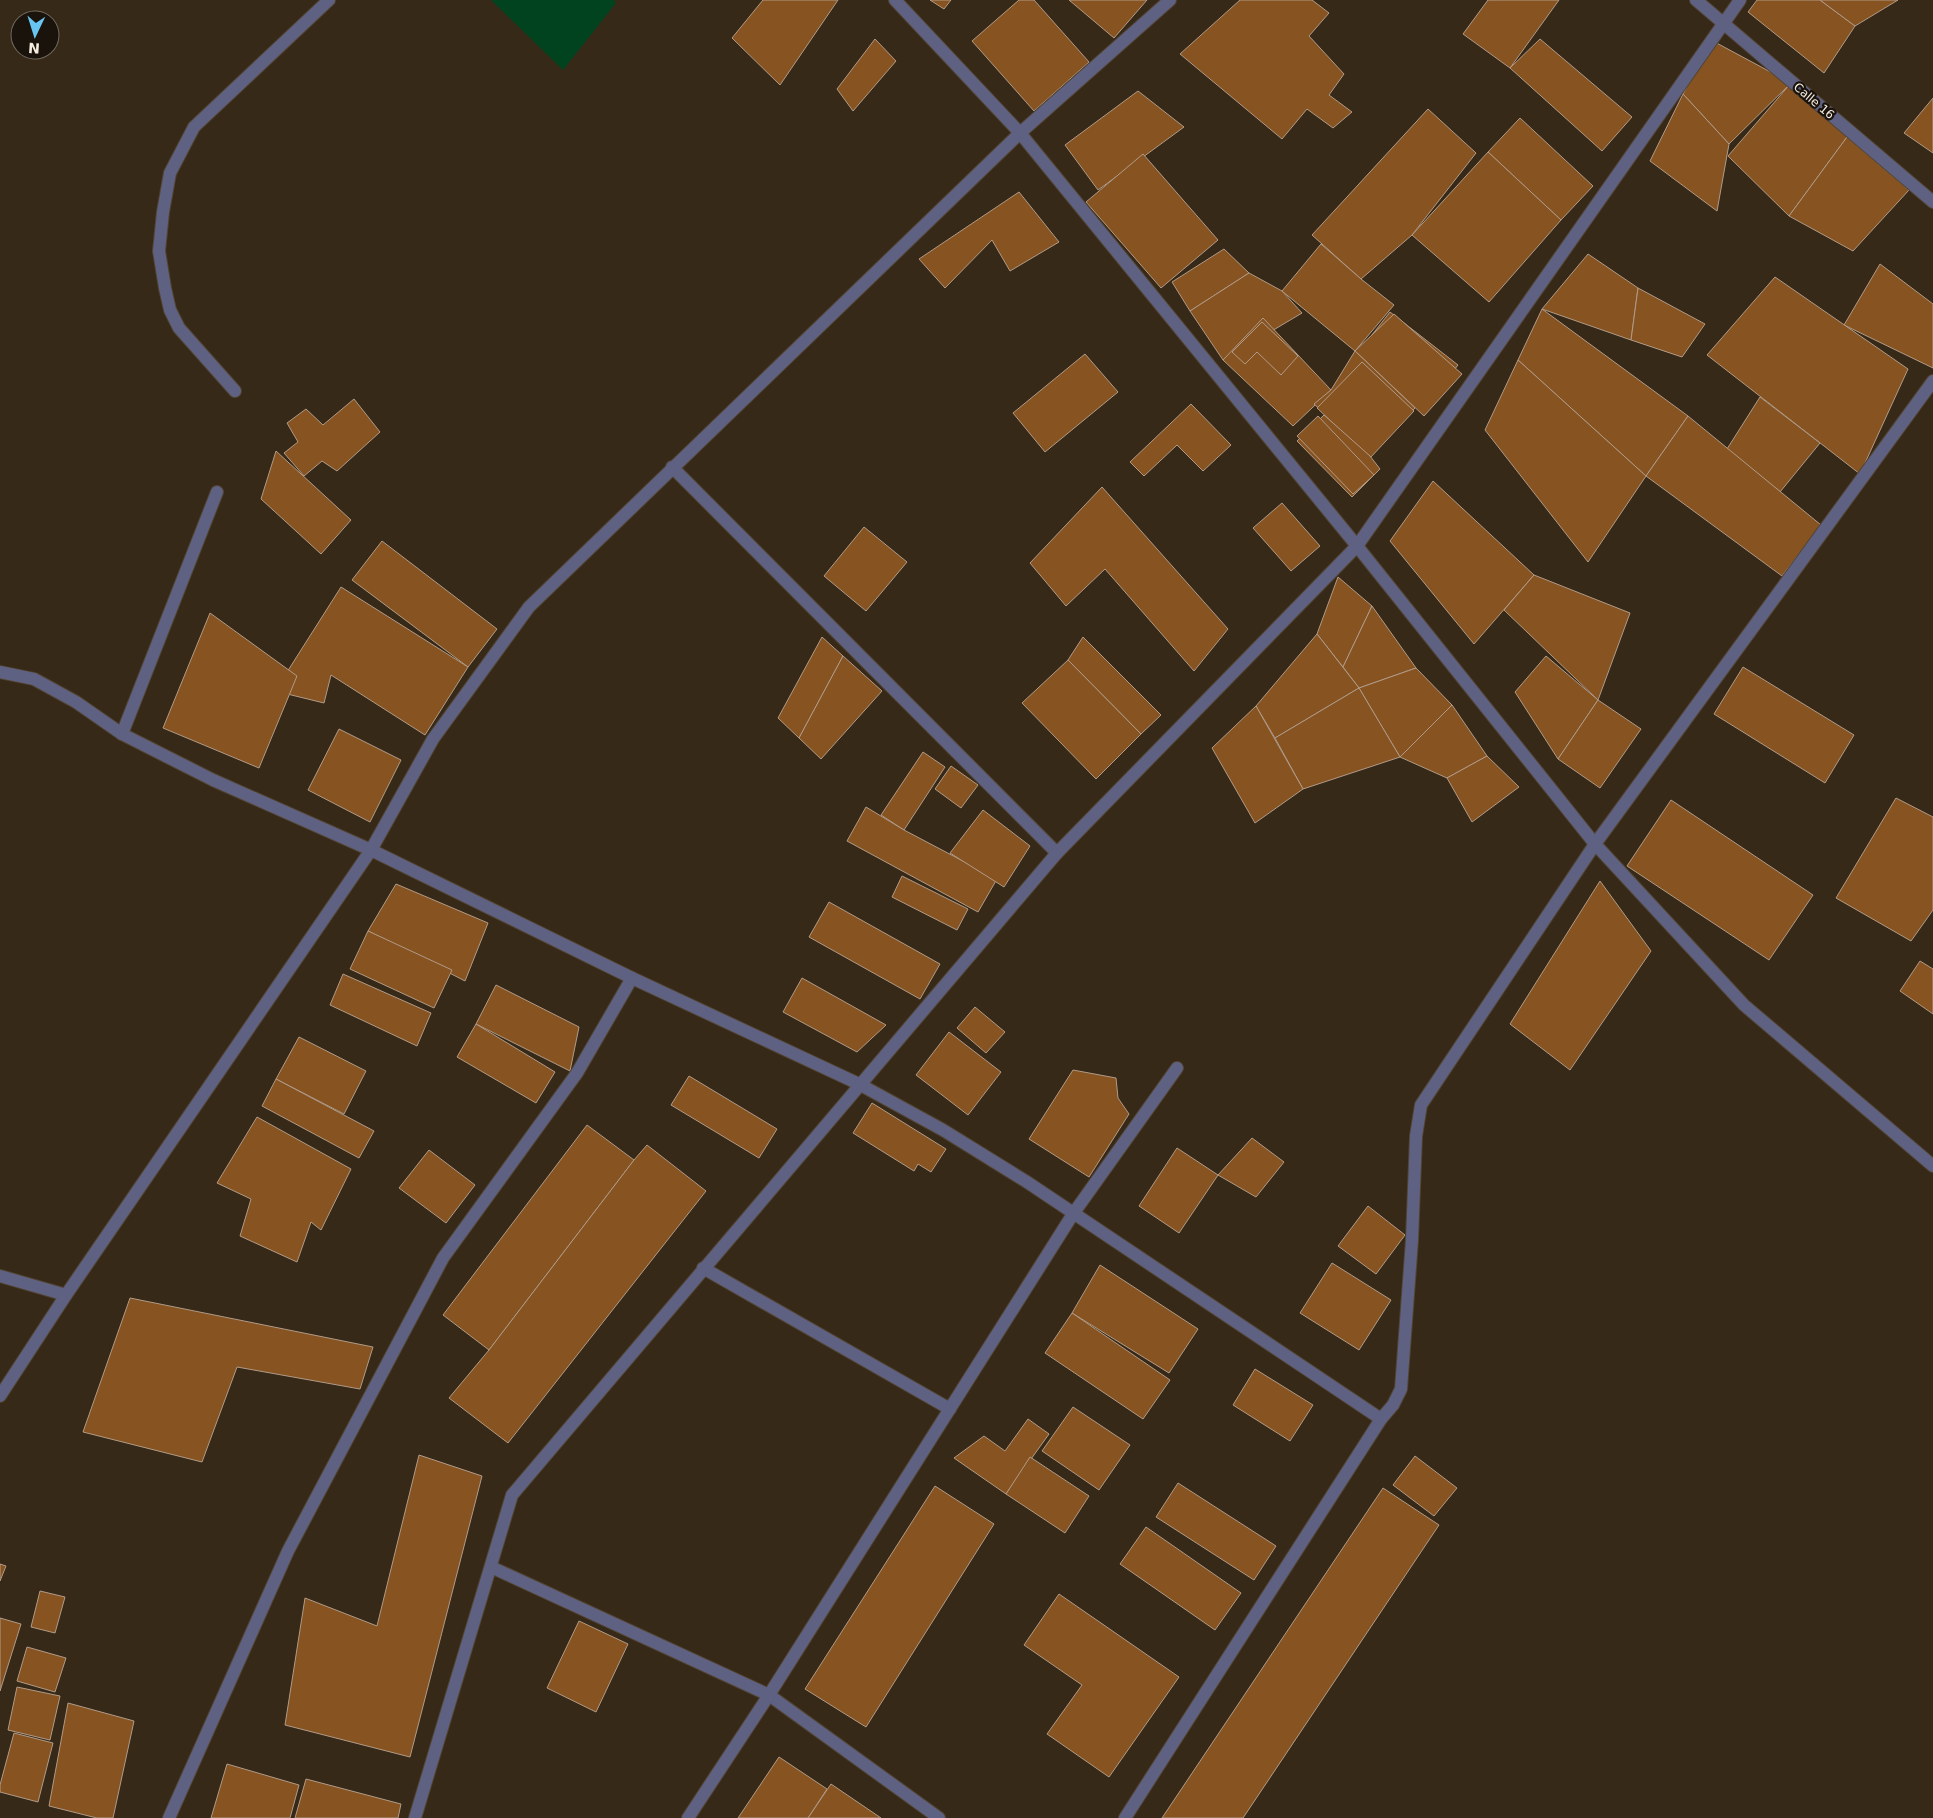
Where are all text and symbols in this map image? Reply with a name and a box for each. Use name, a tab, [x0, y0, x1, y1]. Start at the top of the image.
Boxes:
north arrow	[10, 10, 60, 60]
text: N	[28, 40, 40, 56]
street label: Calle 16	[1791, 80, 1837, 122]

